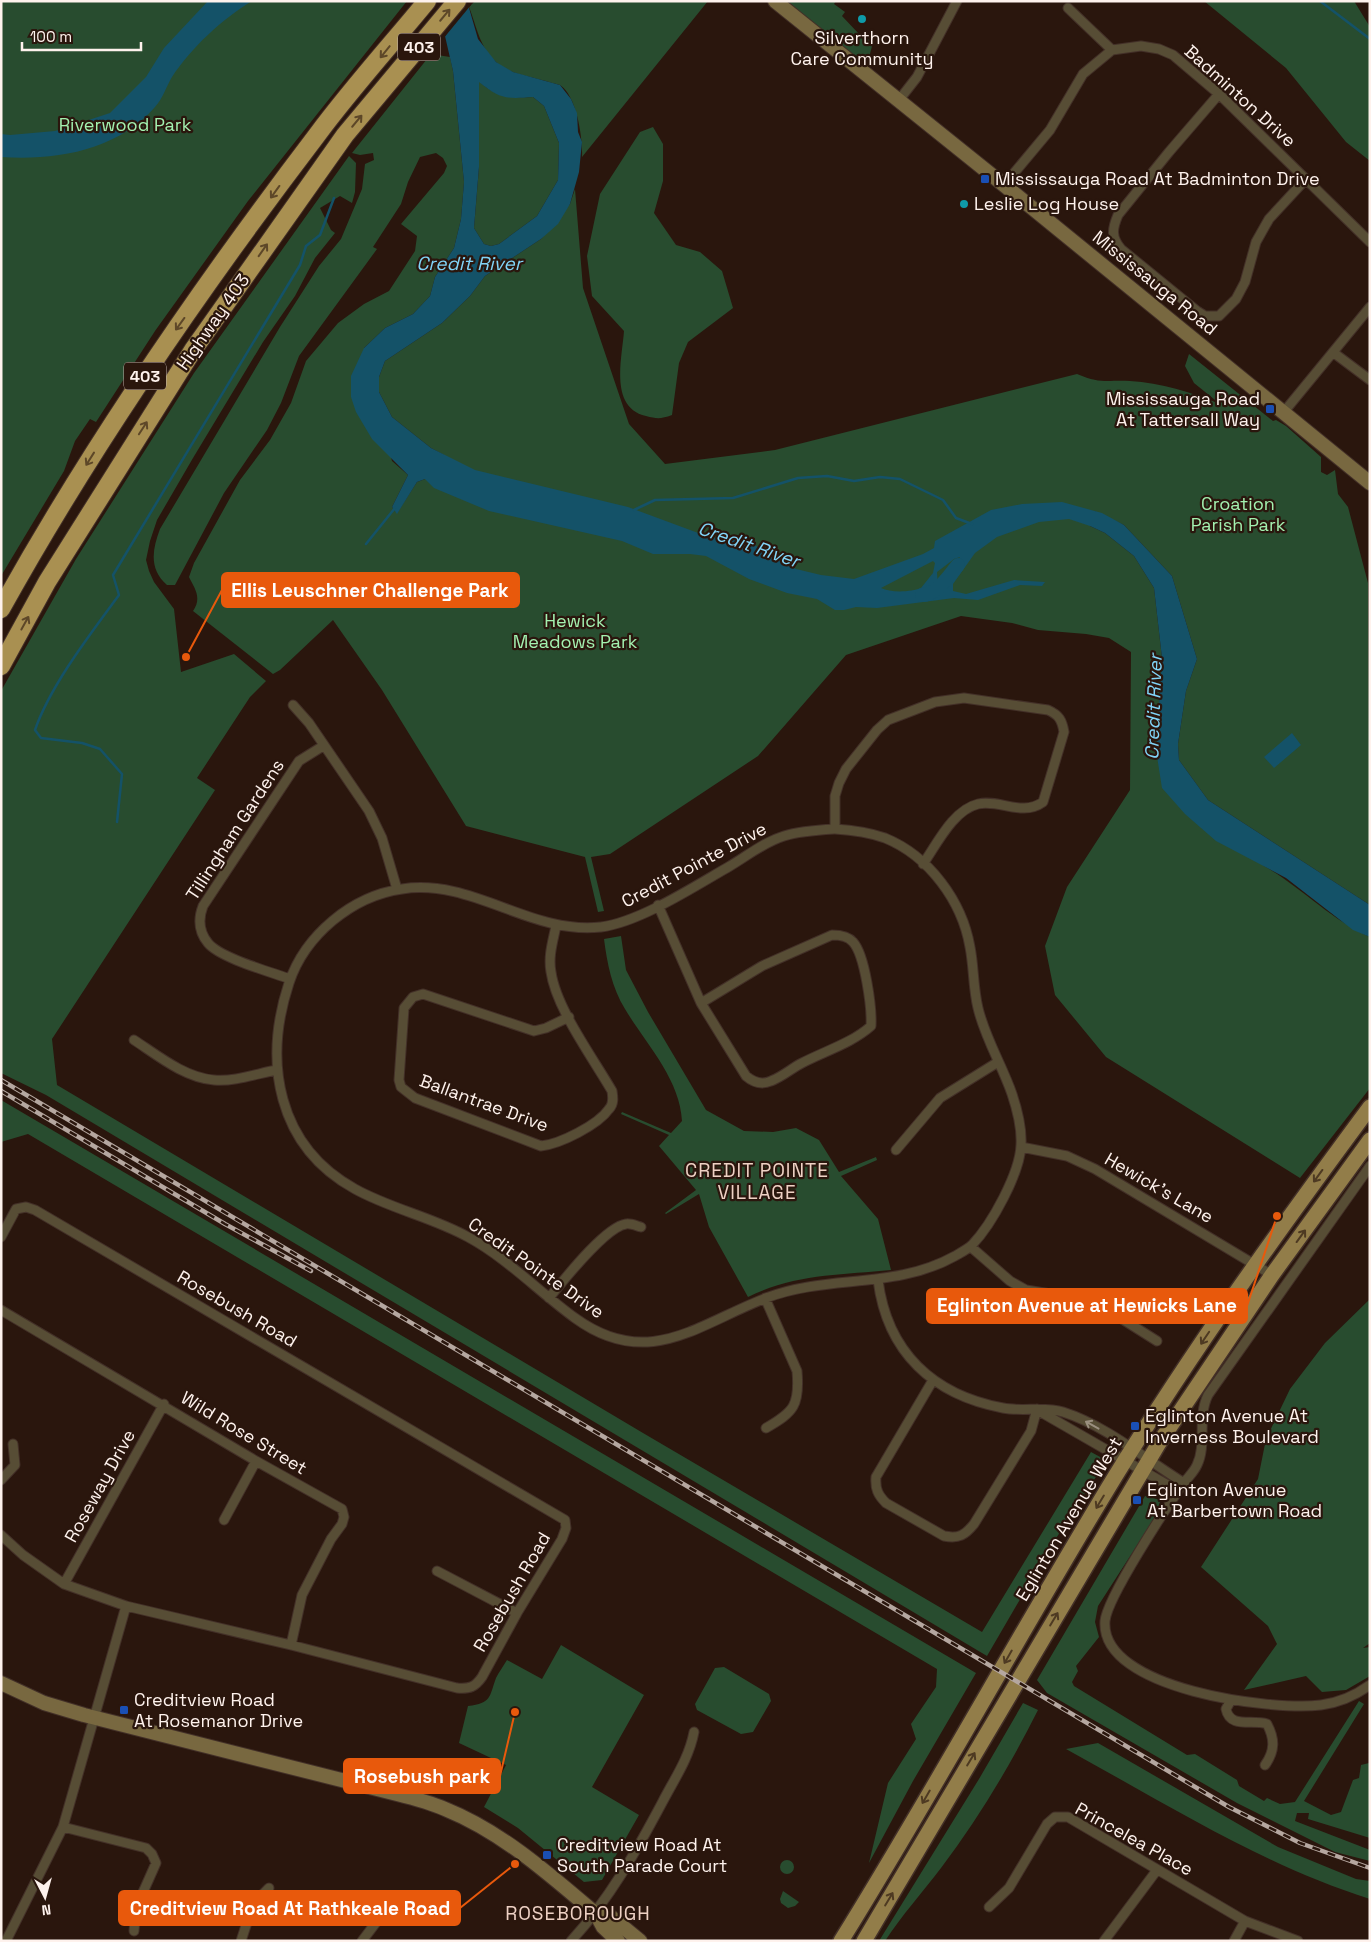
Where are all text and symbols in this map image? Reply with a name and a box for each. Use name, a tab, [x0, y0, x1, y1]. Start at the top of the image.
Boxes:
one-way arrow	[440, 9, 451, 22]
marker: Silverthorn Care Community	[856, 13, 868, 25]
scale bar	[22, 20, 141, 52]
place label: Silverthorn Care Community	[791, 26, 933, 70]
text: 100 m	[30, 27, 72, 46]
road number: 403	[398, 34, 440, 61]
street label: Badminton Drive	[1180, 40, 1301, 152]
one-way arrow	[379, 46, 390, 59]
park label: Riverwood Park	[59, 113, 192, 136]
one-way arrow	[351, 114, 363, 127]
place label: Mississauga Road At Badminton Drive	[995, 167, 1320, 190]
marker: Mississauga Road At Badminton Drive	[979, 173, 991, 185]
one-way arrow	[270, 185, 280, 199]
place label: Leslie Log House	[974, 192, 1119, 215]
marker: Leslie Log House	[958, 198, 970, 210]
street label: Mississauga Road	[1088, 225, 1222, 340]
one-way arrow	[258, 244, 269, 257]
water label: Credit River	[416, 251, 524, 276]
street label: Highway 403	[171, 269, 254, 374]
one-way arrow	[175, 317, 185, 331]
road number: 403	[124, 362, 166, 390]
place label: Mississauga Road At Tattersall Way	[1106, 387, 1260, 431]
marker: Mississauga Road At Tattersall Way	[1264, 403, 1276, 415]
one-way arrow	[138, 421, 148, 435]
one-way arrow	[85, 452, 95, 466]
park label: Croation Parish Park	[1191, 492, 1286, 536]
water label: Credit River	[695, 515, 805, 574]
callout: Ellis Leuschner Challenge Park	[222, 573, 519, 607]
text: Ellis Leuschner Challenge Park	[231, 578, 509, 603]
park label: Hewick Meadows Park	[513, 609, 638, 653]
one-way arrow	[20, 616, 30, 631]
water label: Credit River	[1139, 652, 1168, 760]
street label: Tillingham Gardens	[180, 755, 289, 905]
street label: Credit Pointe Drive	[617, 817, 770, 912]
street label: Ballantrae Drive	[417, 1069, 552, 1137]
street label: Hewick's Lane	[1101, 1147, 1218, 1228]
district label: CREDIT POINTE VILLAGE	[685, 1158, 829, 1205]
one-way arrow	[1313, 1169, 1324, 1183]
street label: Credit Pointe Drive	[464, 1212, 609, 1323]
one-way arrow	[1295, 1230, 1306, 1243]
street label: Rosebush Road	[173, 1265, 301, 1352]
callout: Eglinton Avenue at Hewicks Lane	[927, 1289, 1247, 1323]
text: Eglinton Avenue at Hewicks Lane	[937, 1293, 1237, 1318]
one-way arrow	[1200, 1331, 1210, 1345]
street label: Wild Rose Street	[177, 1386, 311, 1479]
place label: Eglinton Avenue At Inverness Boulevard	[1145, 1404, 1319, 1448]
one-way arrow	[1085, 1420, 1100, 1430]
marker: Eglinton Avenue At Inverness Boulevard	[1129, 1420, 1141, 1432]
street label: Roseway Drive	[59, 1425, 140, 1546]
street label: Eglinton Avenue West	[1010, 1432, 1127, 1605]
place label: Eglinton Avenue At Barbertown Road	[1147, 1478, 1322, 1522]
one-way arrow	[1094, 1494, 1104, 1508]
marker: Eglinton Avenue At Barbertown Road	[1131, 1494, 1143, 1506]
street label: Rosebush Road	[468, 1528, 555, 1656]
one-way arrow	[1049, 1613, 1059, 1627]
one-way arrow	[1003, 1649, 1013, 1663]
place label: Creditview Road At Rosemanor Drive	[134, 1688, 303, 1732]
marker: Creditview Road At Rosemanor Drive	[118, 1704, 130, 1716]
one-way arrow	[967, 1752, 977, 1766]
callout: Rosebush park	[344, 1759, 500, 1793]
text: Rosebush park	[354, 1764, 490, 1789]
one-way arrow	[921, 1789, 931, 1804]
street label: Princelea Place	[1071, 1797, 1197, 1880]
place label: Creditview Road At South Parade Court	[557, 1833, 727, 1877]
marker: Creditview Road At South Parade Court	[541, 1849, 553, 1861]
north arrow	[20, 1872, 70, 1922]
callout: Creditview Road At Rathkeale Road	[119, 1891, 460, 1925]
one-way arrow	[884, 1892, 894, 1906]
text: Creditview Road At Rathkeale Road	[130, 1896, 450, 1921]
text: N	[41, 1900, 52, 1919]
district label: ROSEBOROUGH	[505, 1901, 651, 1926]

